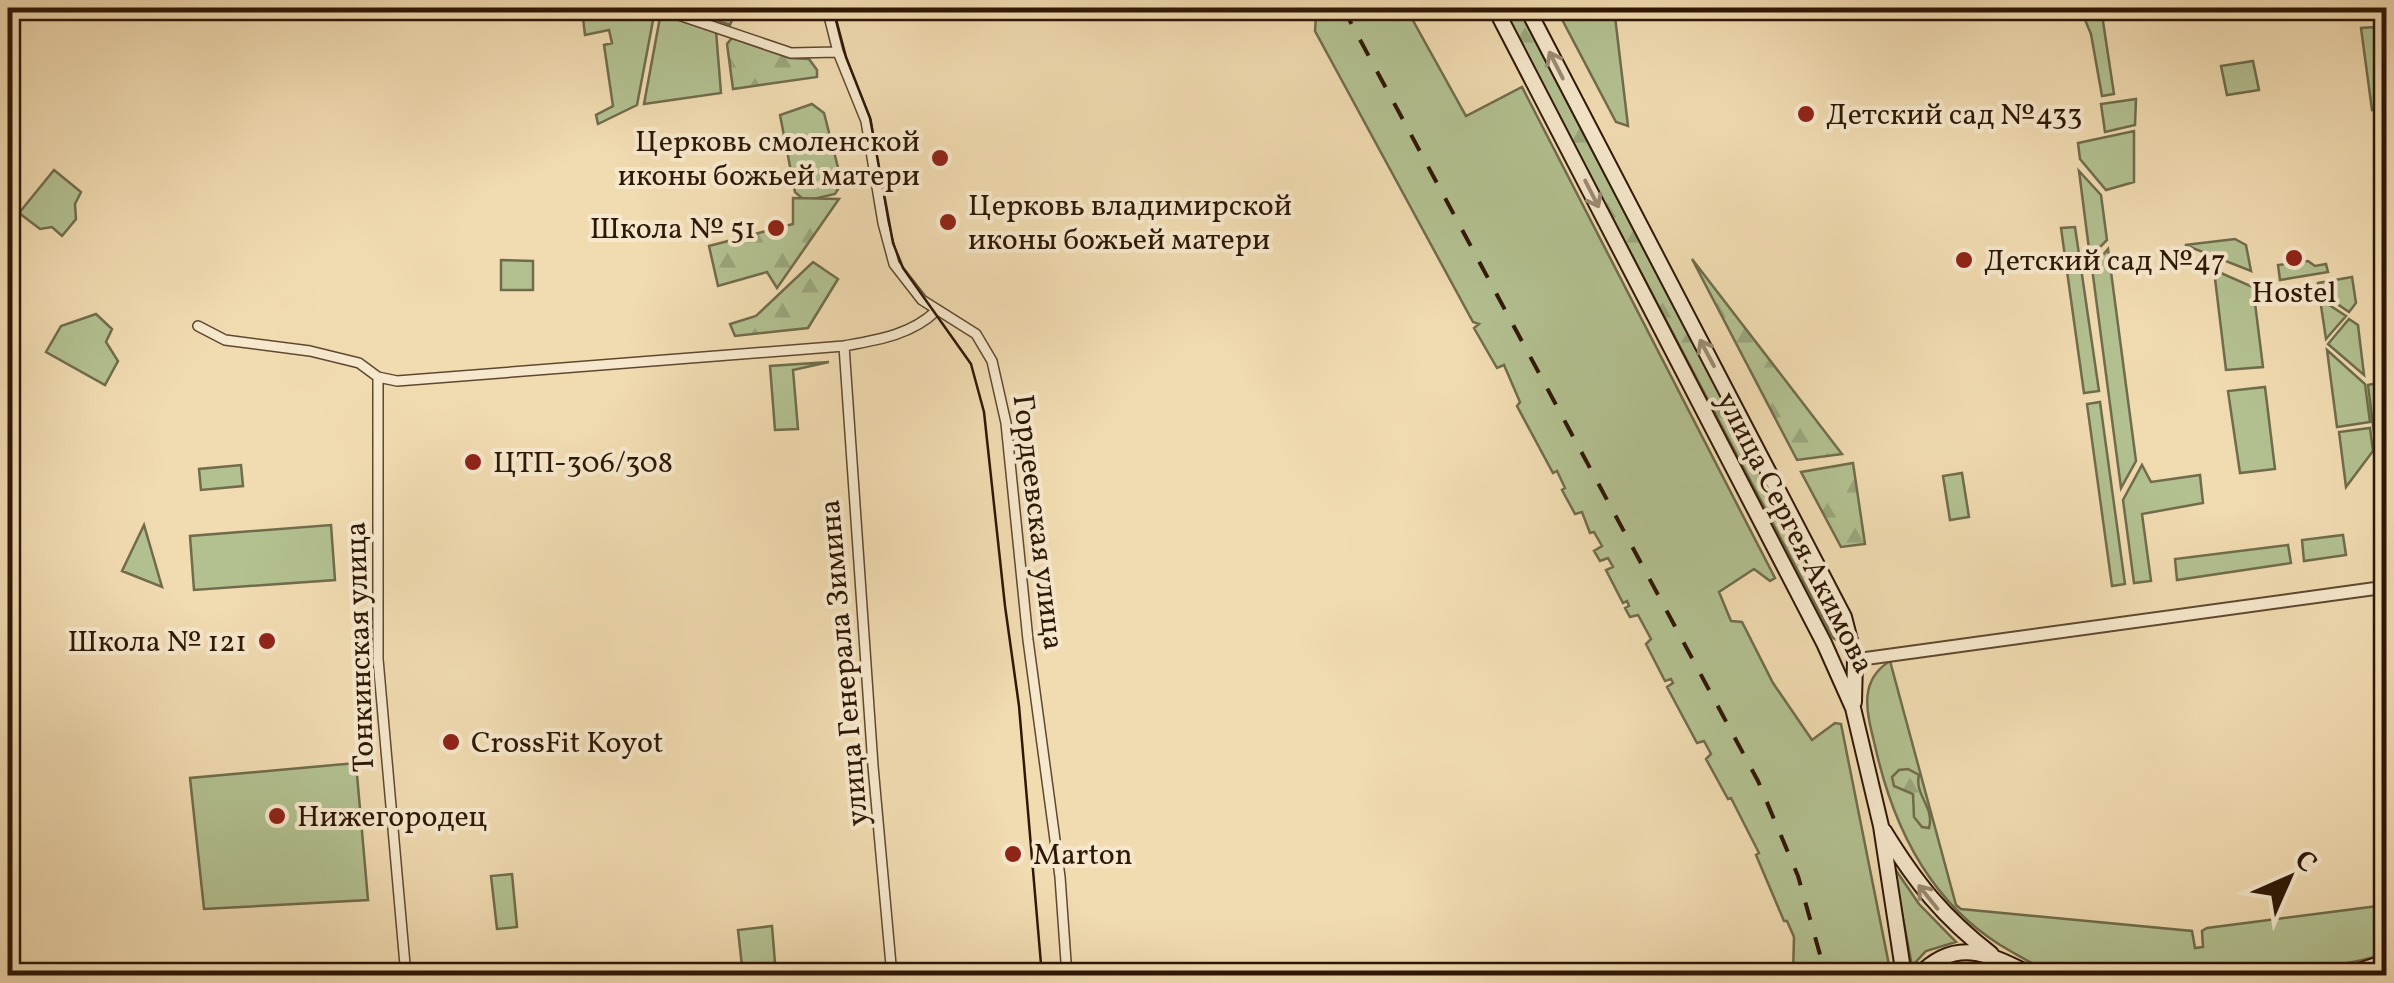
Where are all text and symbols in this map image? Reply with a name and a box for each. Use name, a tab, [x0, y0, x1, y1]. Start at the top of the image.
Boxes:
one-way arrow	[1546, 50, 1565, 80]
place label: Детский сад №433	[1826, 95, 2082, 137]
marker: Детский сад №433	[1795, 103, 1817, 125]
place label: Церковь смоленской иконы божьей матери	[618, 122, 920, 198]
marker: Церковь смоленской иконы божьей матери	[929, 147, 951, 169]
one-way arrow	[1583, 179, 1602, 209]
place label: Церковь владимирской иконы божьей матери	[968, 186, 1292, 262]
place label: Школа № 51	[590, 209, 756, 251]
marker: Церковь владимирской иконы божьей матери	[937, 211, 959, 233]
marker: Школа № 51	[765, 217, 787, 239]
place label: Детский сад №47	[1984, 241, 2226, 283]
marker: Hostel	[2283, 247, 2305, 269]
marker: Детский сад №47	[1953, 249, 1975, 271]
place label: Hostel	[2252, 273, 2336, 315]
one-way arrow	[1696, 339, 1716, 369]
street label: улица Сергея Акимова	[1705, 385, 1884, 681]
street label: Гордеевская улица	[1001, 392, 1074, 652]
place label: ЦТП-306/308	[493, 443, 673, 485]
marker: ЦТП-306/308	[462, 451, 484, 473]
street label: улица Генерала Зимина	[810, 498, 880, 828]
street label: Тонкинская улица	[336, 521, 386, 773]
place label: Школа № 121	[67, 622, 247, 664]
marker: Школа № 121	[256, 630, 278, 652]
place label: CrossFit Koyot	[471, 723, 664, 765]
marker: CrossFit Koyot	[440, 731, 462, 753]
place label: Нижегородец	[297, 797, 488, 839]
marker: Нижегородец	[266, 805, 288, 827]
north arrow	[2239, 828, 2339, 928]
place label: Marton	[1033, 835, 1133, 877]
text: С	[2285, 842, 2325, 882]
marker: Marton	[1002, 843, 1024, 865]
one-way arrow	[1917, 884, 1939, 910]

